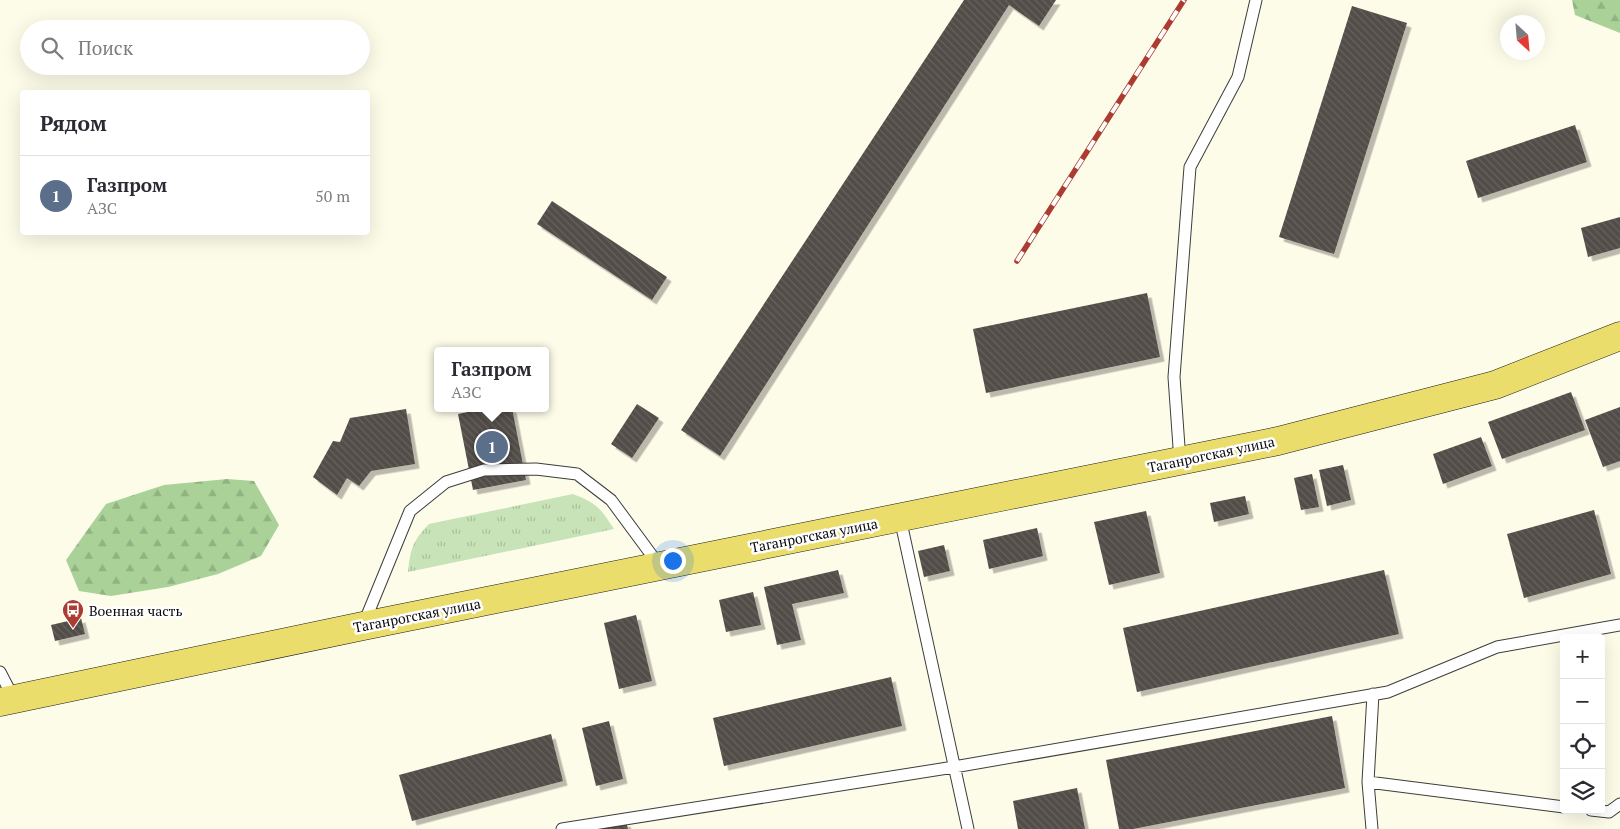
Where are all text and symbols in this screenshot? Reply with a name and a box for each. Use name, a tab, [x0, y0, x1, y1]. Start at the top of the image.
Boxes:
north arrow	[1500, 15, 1545, 60]
search box	[20, 20, 370, 75]
icon: search	[38, 34, 66, 62]
text: Поиск	[78, 35, 133, 60]
text: Рядом	[40, 109, 107, 137]
text: Газпром	[87, 172, 167, 197]
text: 1	[51, 185, 61, 207]
text: 50 m	[315, 185, 350, 207]
text: АЗС	[87, 197, 117, 219]
popup	[434, 347, 549, 412]
text: Газпром	[451, 356, 532, 381]
text: АЗС	[451, 381, 481, 403]
pin: 1	[476, 428, 508, 466]
street label: Таганрогская улица	[1146, 431, 1276, 477]
street label: Таганрогская улица	[749, 513, 879, 557]
your location	[660, 548, 686, 574]
street label: Таганрогская улица	[352, 593, 482, 637]
bus stop icon: Военная часть	[61, 598, 85, 629]
place label: Военная часть	[89, 601, 183, 620]
map controls	[1560, 634, 1605, 814]
button: +	[1560, 634, 1605, 679]
button: −	[1560, 679, 1605, 724]
button: locate	[1560, 724, 1605, 769]
button: layers	[1560, 769, 1605, 814]

